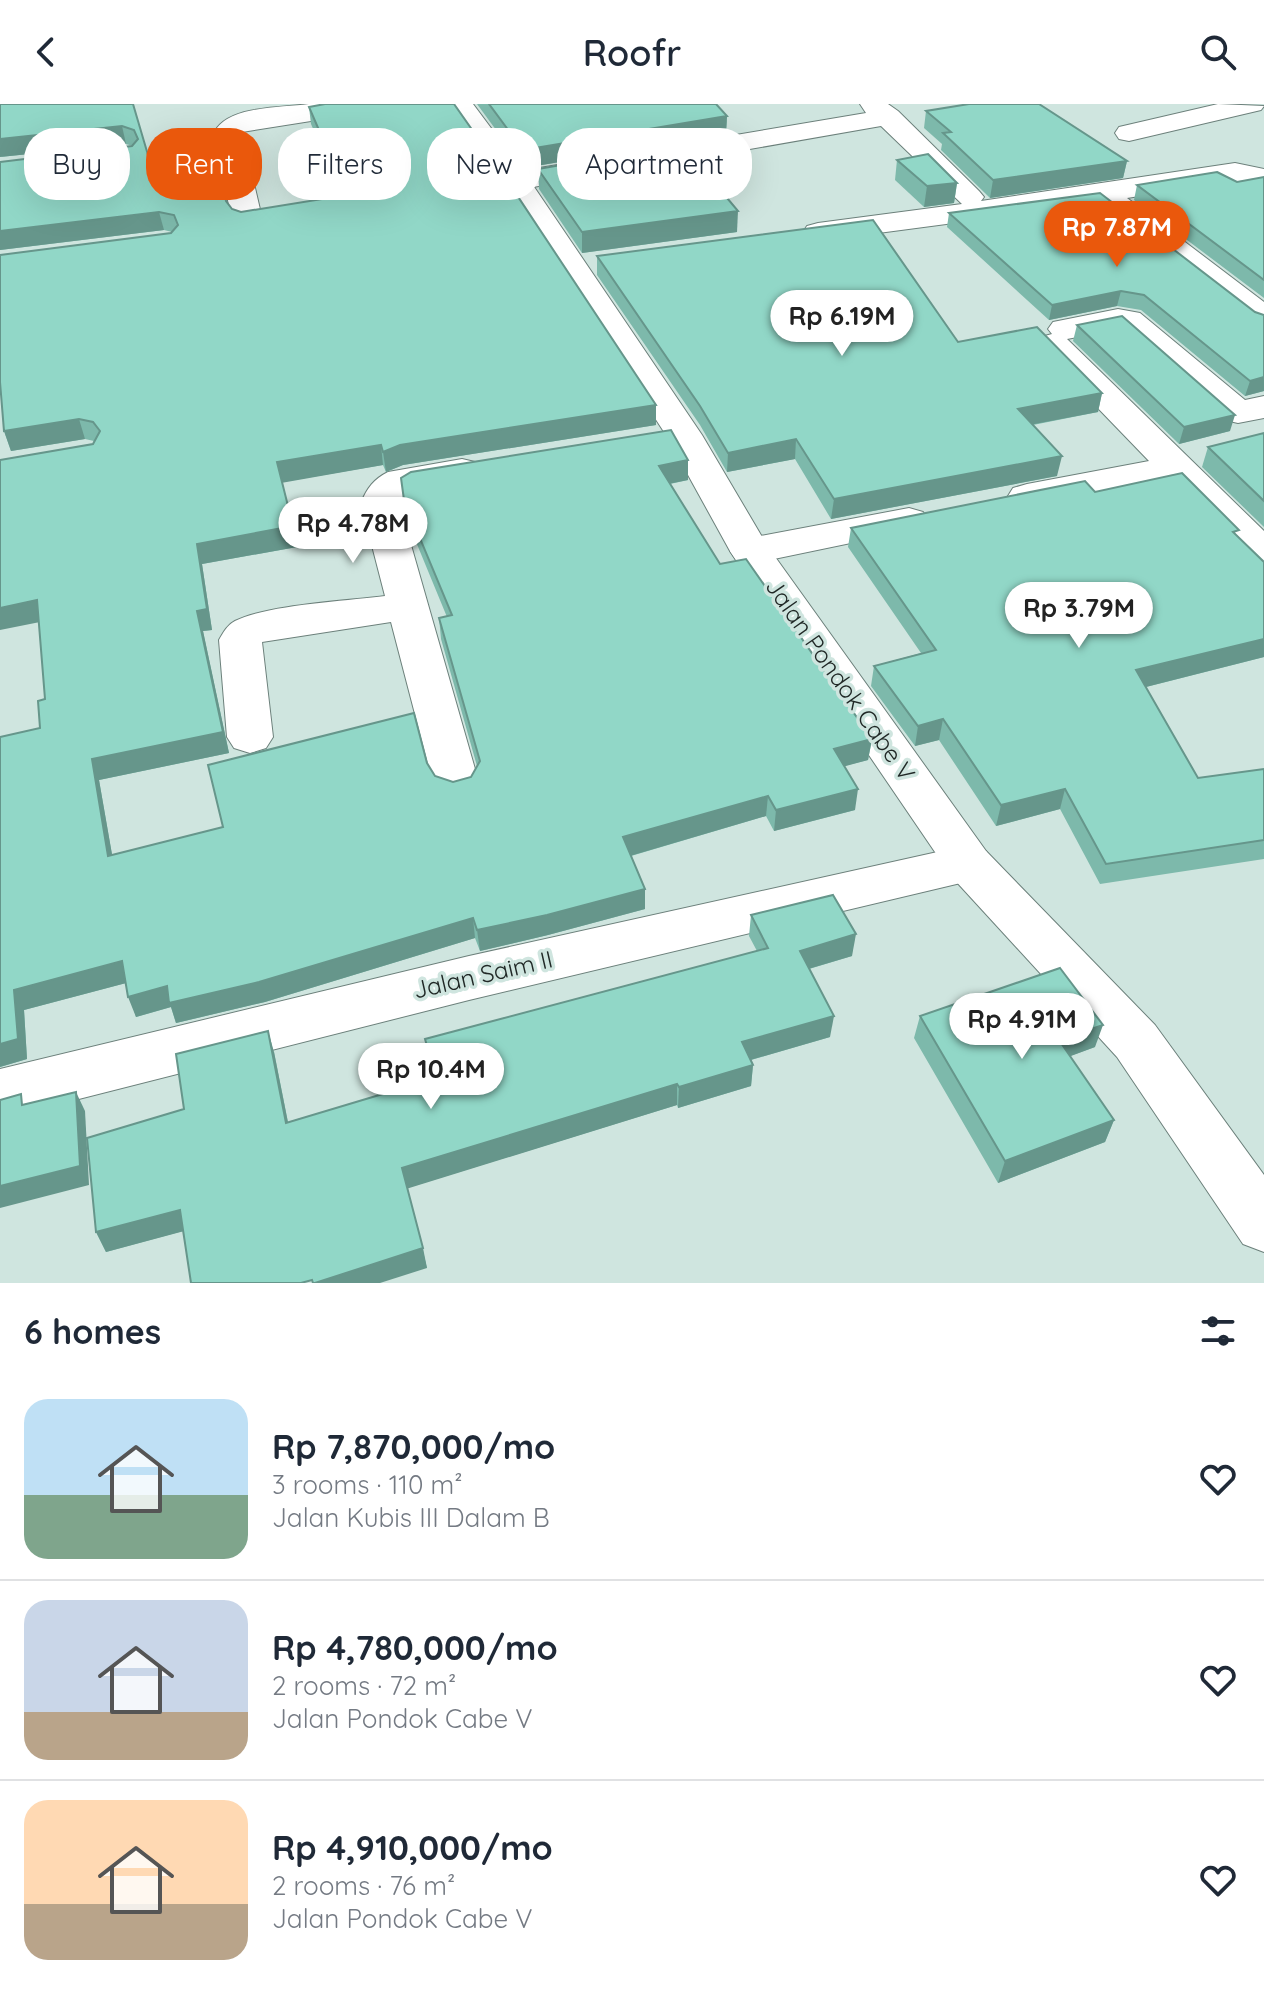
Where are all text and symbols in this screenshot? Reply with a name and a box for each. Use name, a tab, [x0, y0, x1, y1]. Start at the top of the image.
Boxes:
icon: back	[24, 30, 68, 74]
text: Roofr	[583, 30, 681, 75]
icon: search	[1196, 30, 1240, 74]
chip: Buy	[24, 128, 130, 200]
chip: Rent	[146, 128, 262, 200]
chip: Filters	[278, 128, 411, 200]
chip: New	[427, 128, 541, 200]
chip: Apartment	[557, 128, 752, 200]
pin: Rp 7.87M	[1034, 201, 1200, 269]
text: Rp 7.87M	[1062, 210, 1172, 243]
pin: Rp 6.19M	[759, 290, 925, 358]
text: Rp 6.19M	[788, 299, 896, 332]
pin: Rp 4.78M	[270, 497, 436, 565]
text: Rp 4.78M	[296, 506, 410, 539]
street label: Jalan Pondok Cabe V	[760, 572, 922, 787]
pin: Rp 3.79M	[996, 582, 1162, 650]
text: Rp 3.79M	[1023, 591, 1135, 624]
street label: Jalan Saim II	[410, 943, 556, 1005]
pin: Rp 4.91M	[939, 993, 1105, 1061]
text: Rp 4.91M	[967, 1002, 1077, 1035]
pin: Rp 10.4M	[348, 1043, 514, 1111]
text: Rp 10.4M	[376, 1052, 486, 1085]
icon: filters	[1196, 1309, 1240, 1353]
text: 6 homes	[24, 1310, 161, 1353]
text: Rp 7,870,000/mo	[272, 1425, 555, 1468]
icon: home	[88, 1431, 184, 1527]
icon: heart	[1196, 1457, 1240, 1501]
text: 3 rooms · 110 m²	[272, 1468, 463, 1501]
text: Jalan Kubis III Dalam B	[272, 1501, 550, 1534]
text: Rp 4,780,000/mo	[272, 1626, 558, 1669]
icon: home	[88, 1632, 184, 1728]
icon: heart	[1196, 1658, 1240, 1702]
text: 2 rooms · 72 m²	[272, 1669, 456, 1702]
text: Jalan Pondok Cabe V	[272, 1702, 533, 1735]
text: Rp 4,910,000/mo	[272, 1826, 553, 1869]
icon: home	[88, 1832, 184, 1928]
icon: heart	[1196, 1858, 1240, 1902]
text: 2 rooms · 76 m²	[272, 1869, 455, 1902]
text: Jalan Pondok Cabe V	[272, 1902, 533, 1935]

